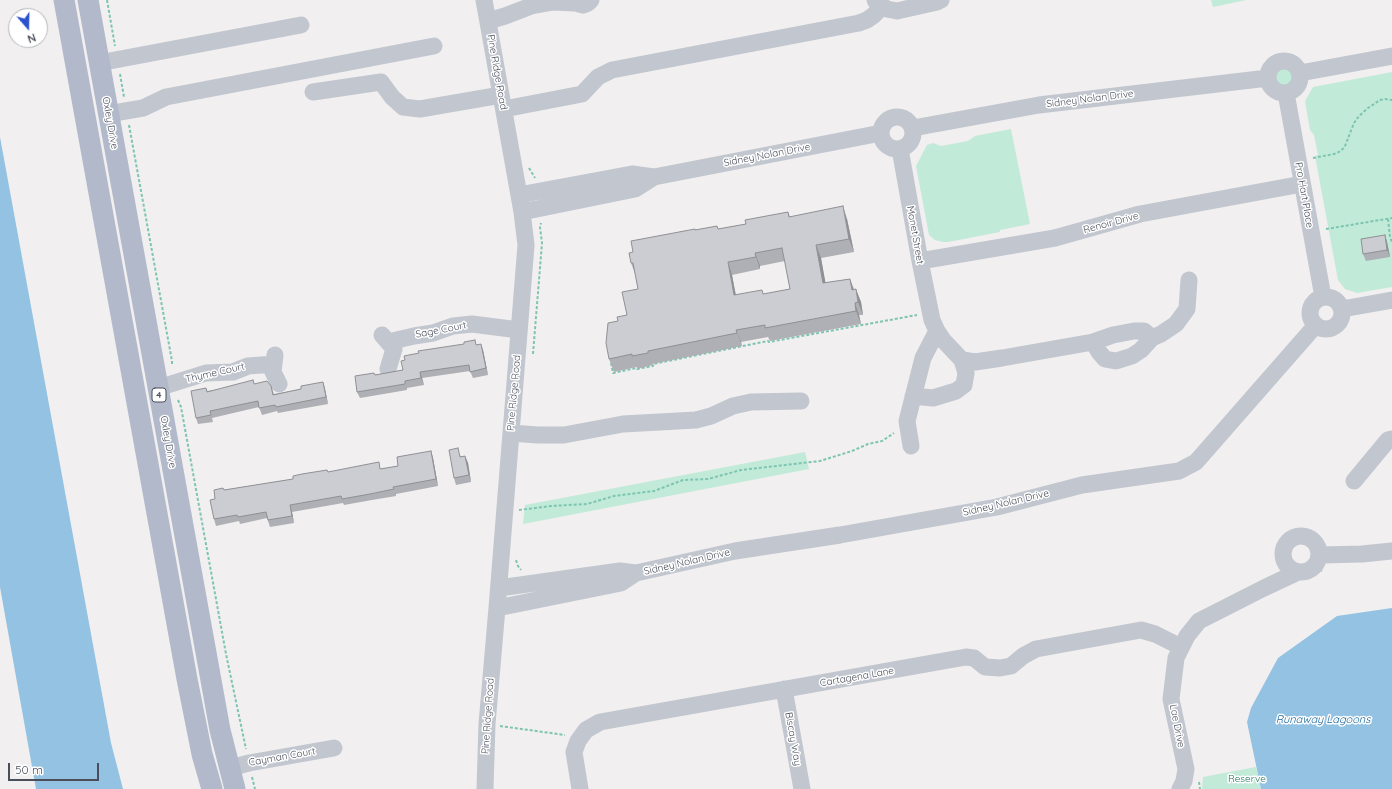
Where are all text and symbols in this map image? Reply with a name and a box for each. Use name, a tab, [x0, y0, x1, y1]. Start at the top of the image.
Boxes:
north arrow	[8, 8, 48, 48]
text: N	[26, 30, 38, 46]
street label: Pine Ridge Road	[484, 33, 510, 111]
street label: Sidney Nolan Drive	[1046, 88, 1134, 110]
street label: Oxley Drive	[100, 96, 120, 150]
street label: Sidney Nolan Drive	[723, 141, 811, 169]
street label: Pro Hart Place	[1292, 161, 1316, 229]
street label: Monet Street	[904, 205, 926, 265]
street label: Renoir Drive	[1082, 210, 1140, 236]
street label: Sage Court	[415, 319, 467, 341]
street label: Pine Ridge Road	[505, 354, 523, 432]
street label: Thyme Court	[184, 360, 246, 386]
road number: 4	[152, 388, 166, 402]
street label: Oxley Drive	[158, 415, 178, 469]
street label: Sidney Nolan Drive	[962, 487, 1050, 519]
street label: Sidney Nolan Drive	[643, 546, 731, 578]
street label: Cartagena Lane	[819, 665, 895, 689]
street label: Pine Ridge Road	[479, 677, 497, 755]
street label: Lae Drive	[1167, 703, 1187, 749]
street label: Biscay Way	[782, 711, 804, 767]
water label: Runaway Lagoons	[1276, 713, 1370, 727]
street label: Cayman Court	[248, 745, 316, 769]
scale bar	[10, 755, 101, 781]
text: 50 m	[15, 762, 43, 777]
park label: Reserve	[1228, 773, 1266, 785]

